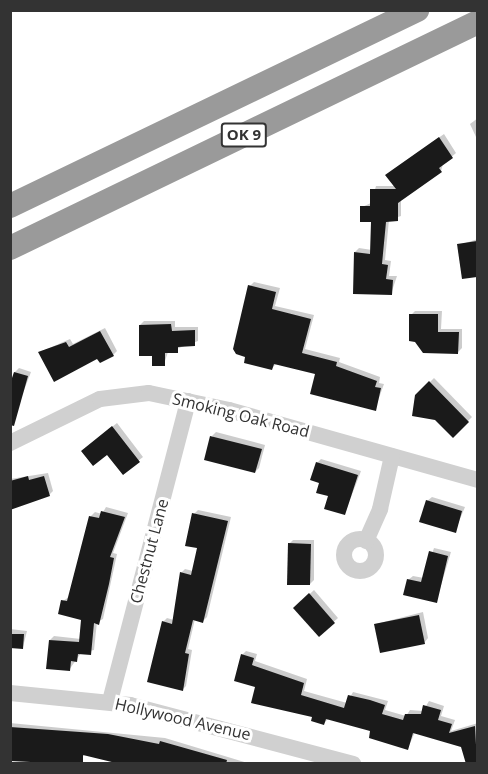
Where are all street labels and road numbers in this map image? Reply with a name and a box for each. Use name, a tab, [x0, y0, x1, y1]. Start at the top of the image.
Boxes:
road number: OK 9	[220, 123, 268, 147]
street label: Smoking Oak Road	[171, 389, 311, 441]
street label: Chestnut Lane	[126, 496, 172, 606]
street label: Hollywood Avenue	[113, 694, 253, 744]

